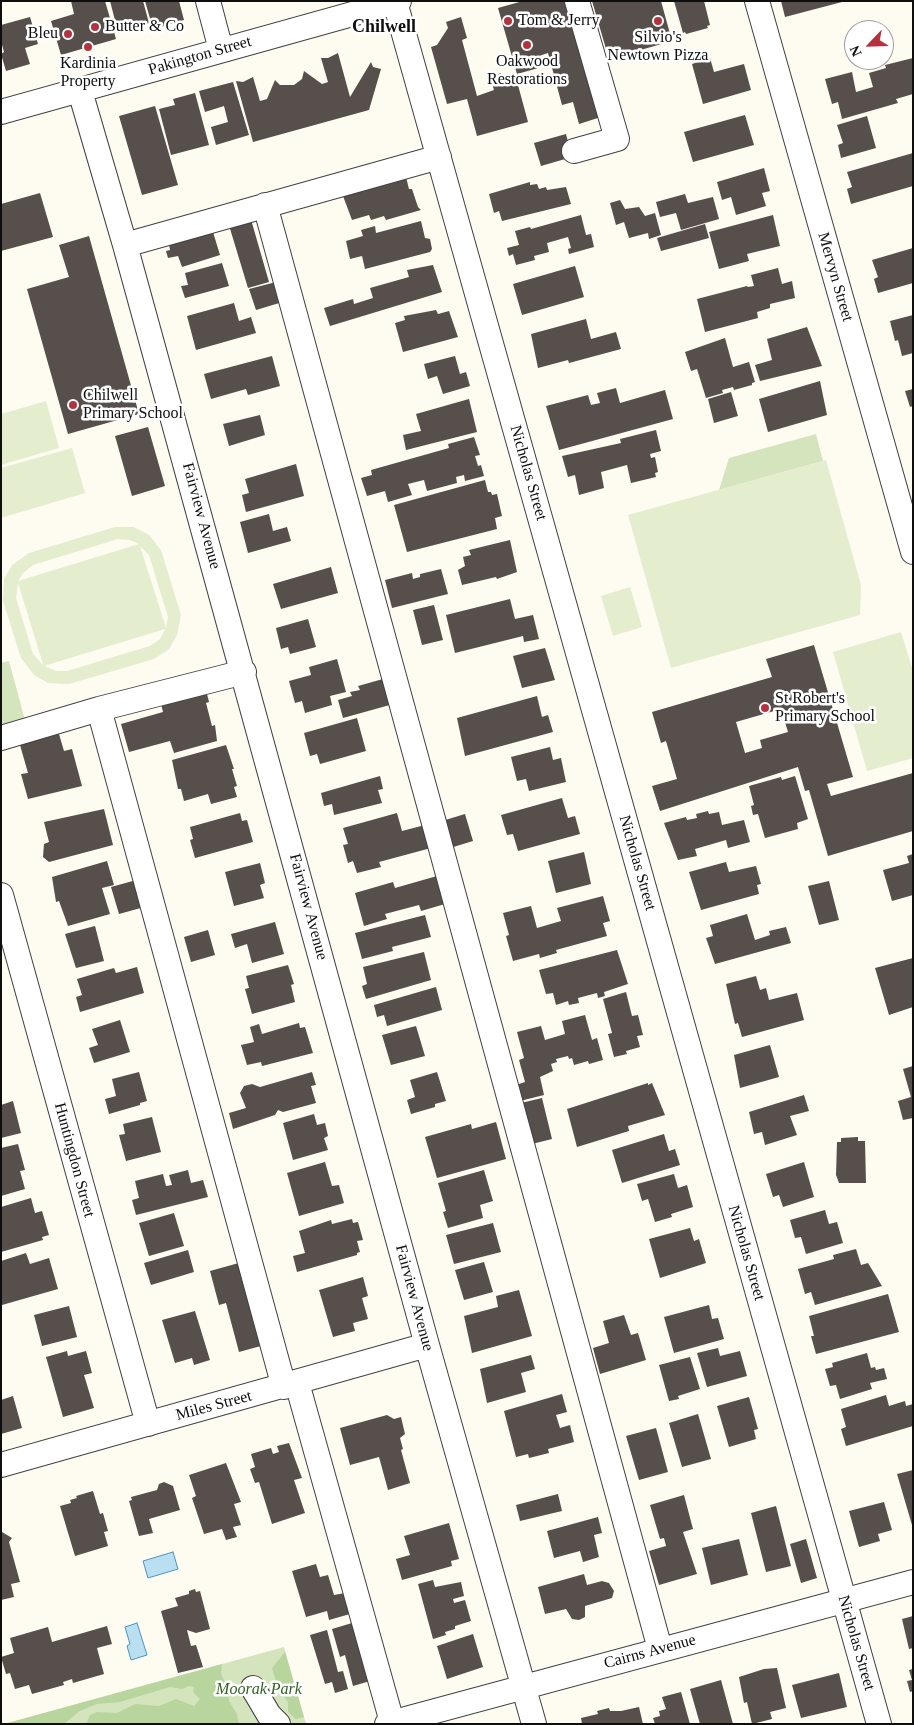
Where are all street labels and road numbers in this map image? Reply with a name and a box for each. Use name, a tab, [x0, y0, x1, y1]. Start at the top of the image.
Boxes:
street label: Pakington Street	[146, 32, 254, 80]
street label: Mervyn Street	[813, 230, 857, 324]
street label: Nicholas Street	[505, 423, 551, 523]
street label: Fairview Avenue	[178, 461, 224, 571]
street label: Nicholas Street	[614, 813, 660, 913]
street label: Fairview Avenue	[285, 852, 331, 962]
street label: Huntingdon Street	[49, 1101, 99, 1219]
street label: Nicholas Street	[723, 1203, 769, 1303]
street label: Fairview Avenue	[391, 1243, 437, 1353]
street label: Miles Street	[174, 1387, 254, 1425]
street label: Nicholas Street	[833, 1593, 879, 1693]
street label: Cairns Avenue	[602, 1631, 698, 1673]

